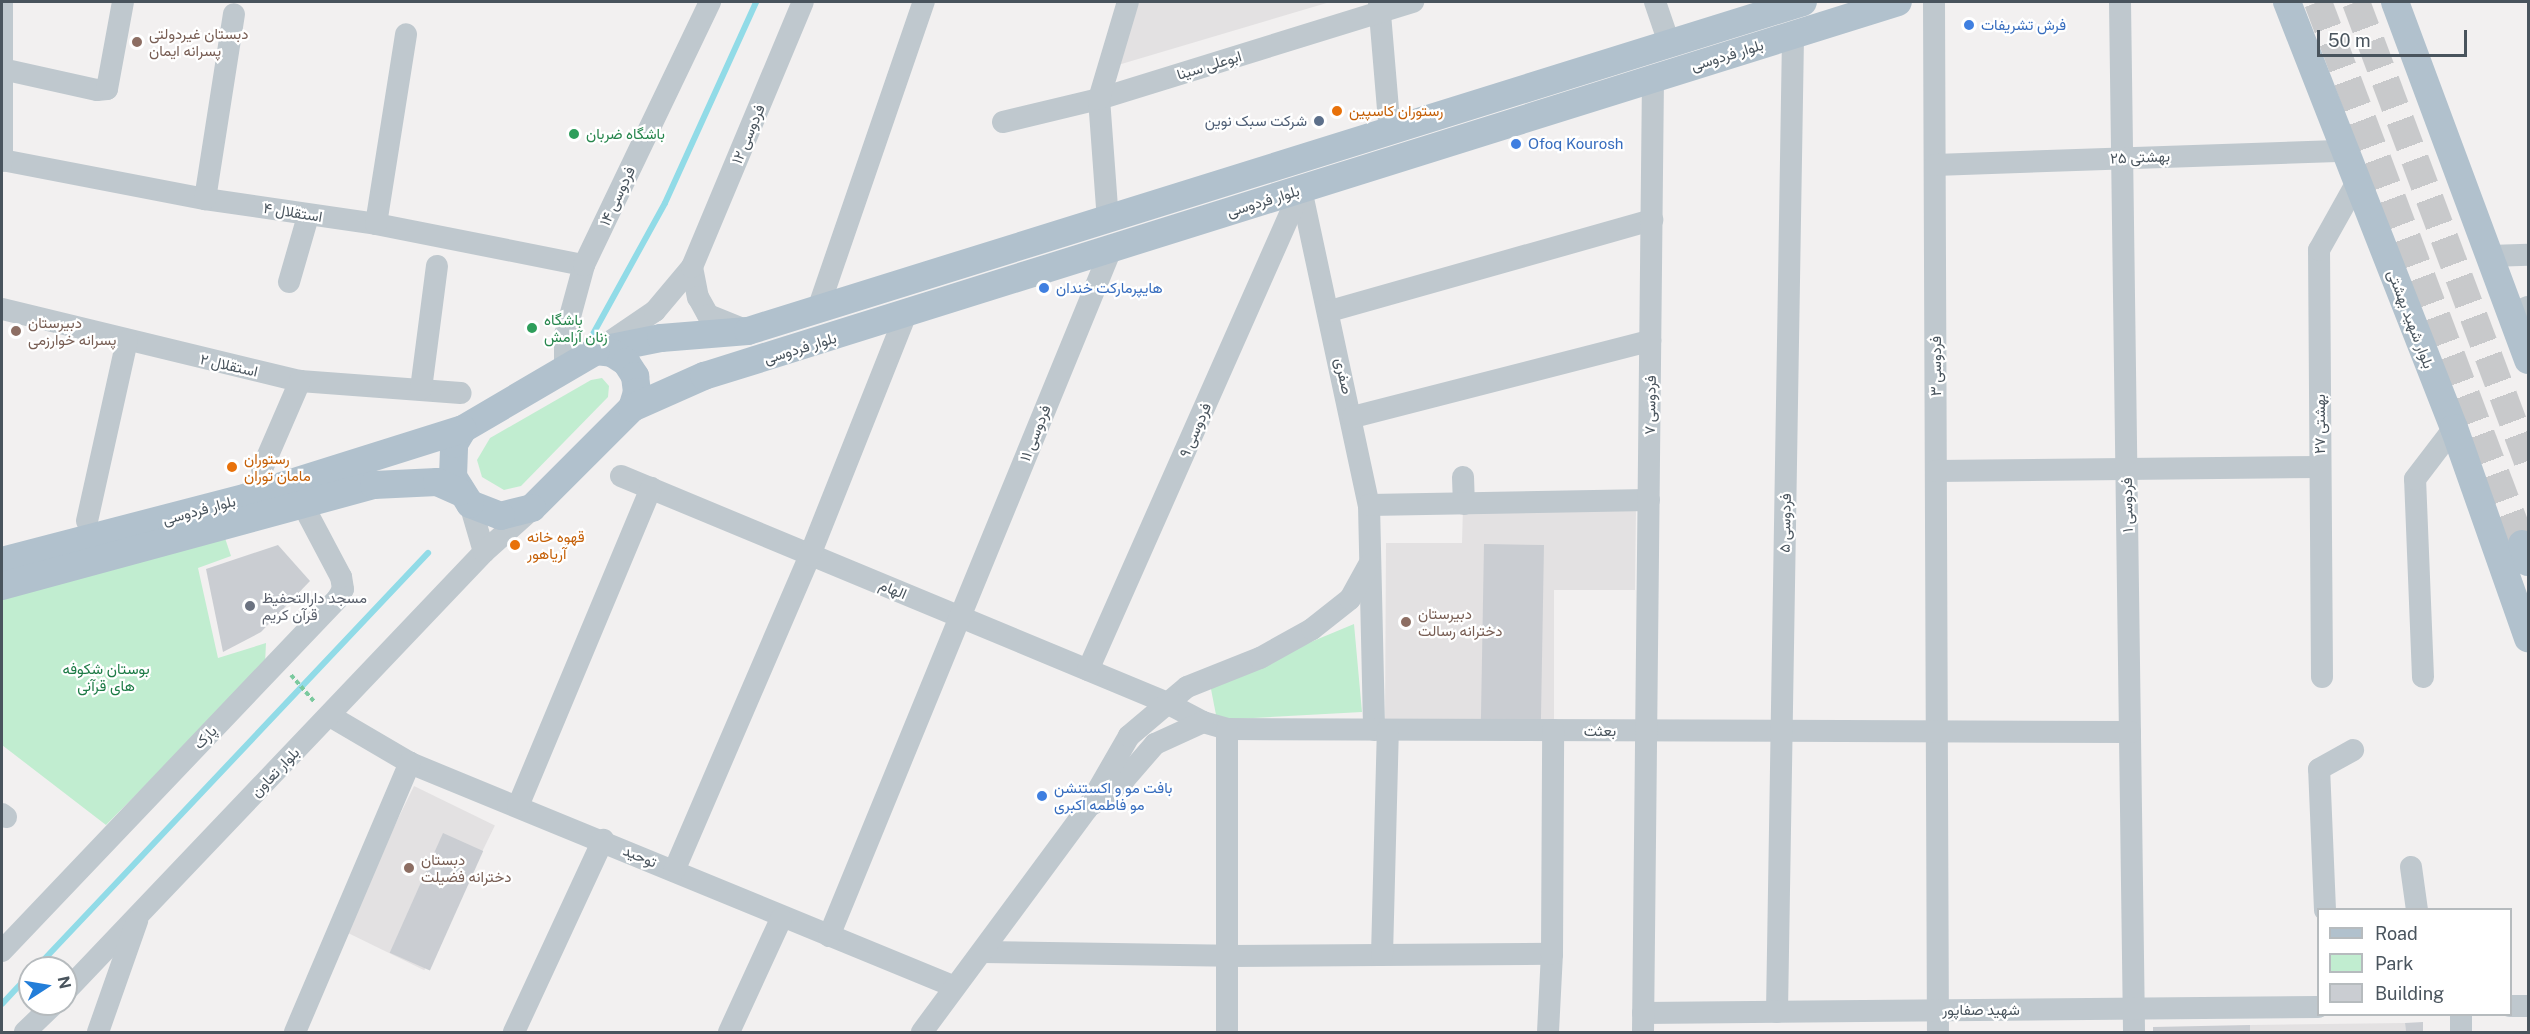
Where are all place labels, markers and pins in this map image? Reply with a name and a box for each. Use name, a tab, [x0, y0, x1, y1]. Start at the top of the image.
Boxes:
place label: فرش تشریفات	[1981, 16, 2066, 34]
marker: فرش تشریفات	[1962, 18, 1976, 32]
place label: دبستان غیردولتی پسرانه ایمان	[149, 24, 248, 59]
marker: دبستان غیردولتی پسرانه ایمان	[130, 35, 144, 49]
place label: رستوران کاسپین	[1349, 102, 1443, 120]
marker: رستوران کاسپین	[1330, 104, 1344, 118]
place label: شرکت سبک نوین	[1205, 112, 1307, 130]
marker: شرکت سبک نوین	[1312, 114, 1326, 128]
place label: باشگاه ضربان	[586, 125, 665, 143]
marker: باشگاه ضربان	[567, 127, 581, 141]
place label: Ofoq Kourosh	[1528, 135, 1623, 153]
marker: Ofoq Kourosh	[1509, 137, 1523, 151]
place label: هایپرمارکت خندان	[1056, 279, 1163, 297]
marker: هایپرمارکت خندان	[1037, 281, 1051, 295]
place label: باشگاه زنان آرامش	[544, 310, 608, 345]
place label: دبیرستان پسرانه خوارزمی	[28, 313, 116, 348]
marker: باشگاه زنان آرامش	[525, 321, 539, 335]
marker: دبیرستان پسرانه خوارزمی	[9, 324, 23, 338]
place label: رستوران مامان توران	[244, 449, 311, 484]
marker: رستوران مامان توران	[225, 460, 239, 474]
place label: قهوه خانه آریاهور	[527, 527, 585, 562]
marker: قهوه خانه آریاهور	[508, 538, 522, 552]
place label: مسجد دارالتحفیظ قرآن کریم	[262, 588, 367, 623]
marker: مسجد دارالتحفیظ قرآن کریم	[243, 599, 257, 613]
place label: دبیرستان دخترانه رسالت	[1418, 604, 1503, 639]
marker: دبیرستان دخترانه رسالت	[1399, 615, 1413, 629]
place label: بافت مو و اکستنشن مو فاطمه اکبری	[1054, 778, 1172, 813]
marker: بافت مو و اکستنشن مو فاطمه اکبری	[1035, 789, 1049, 803]
place label: دبستان دخترانه فضیلت	[421, 850, 511, 885]
marker: دبستان دخترانه فضیلت	[402, 861, 416, 875]

